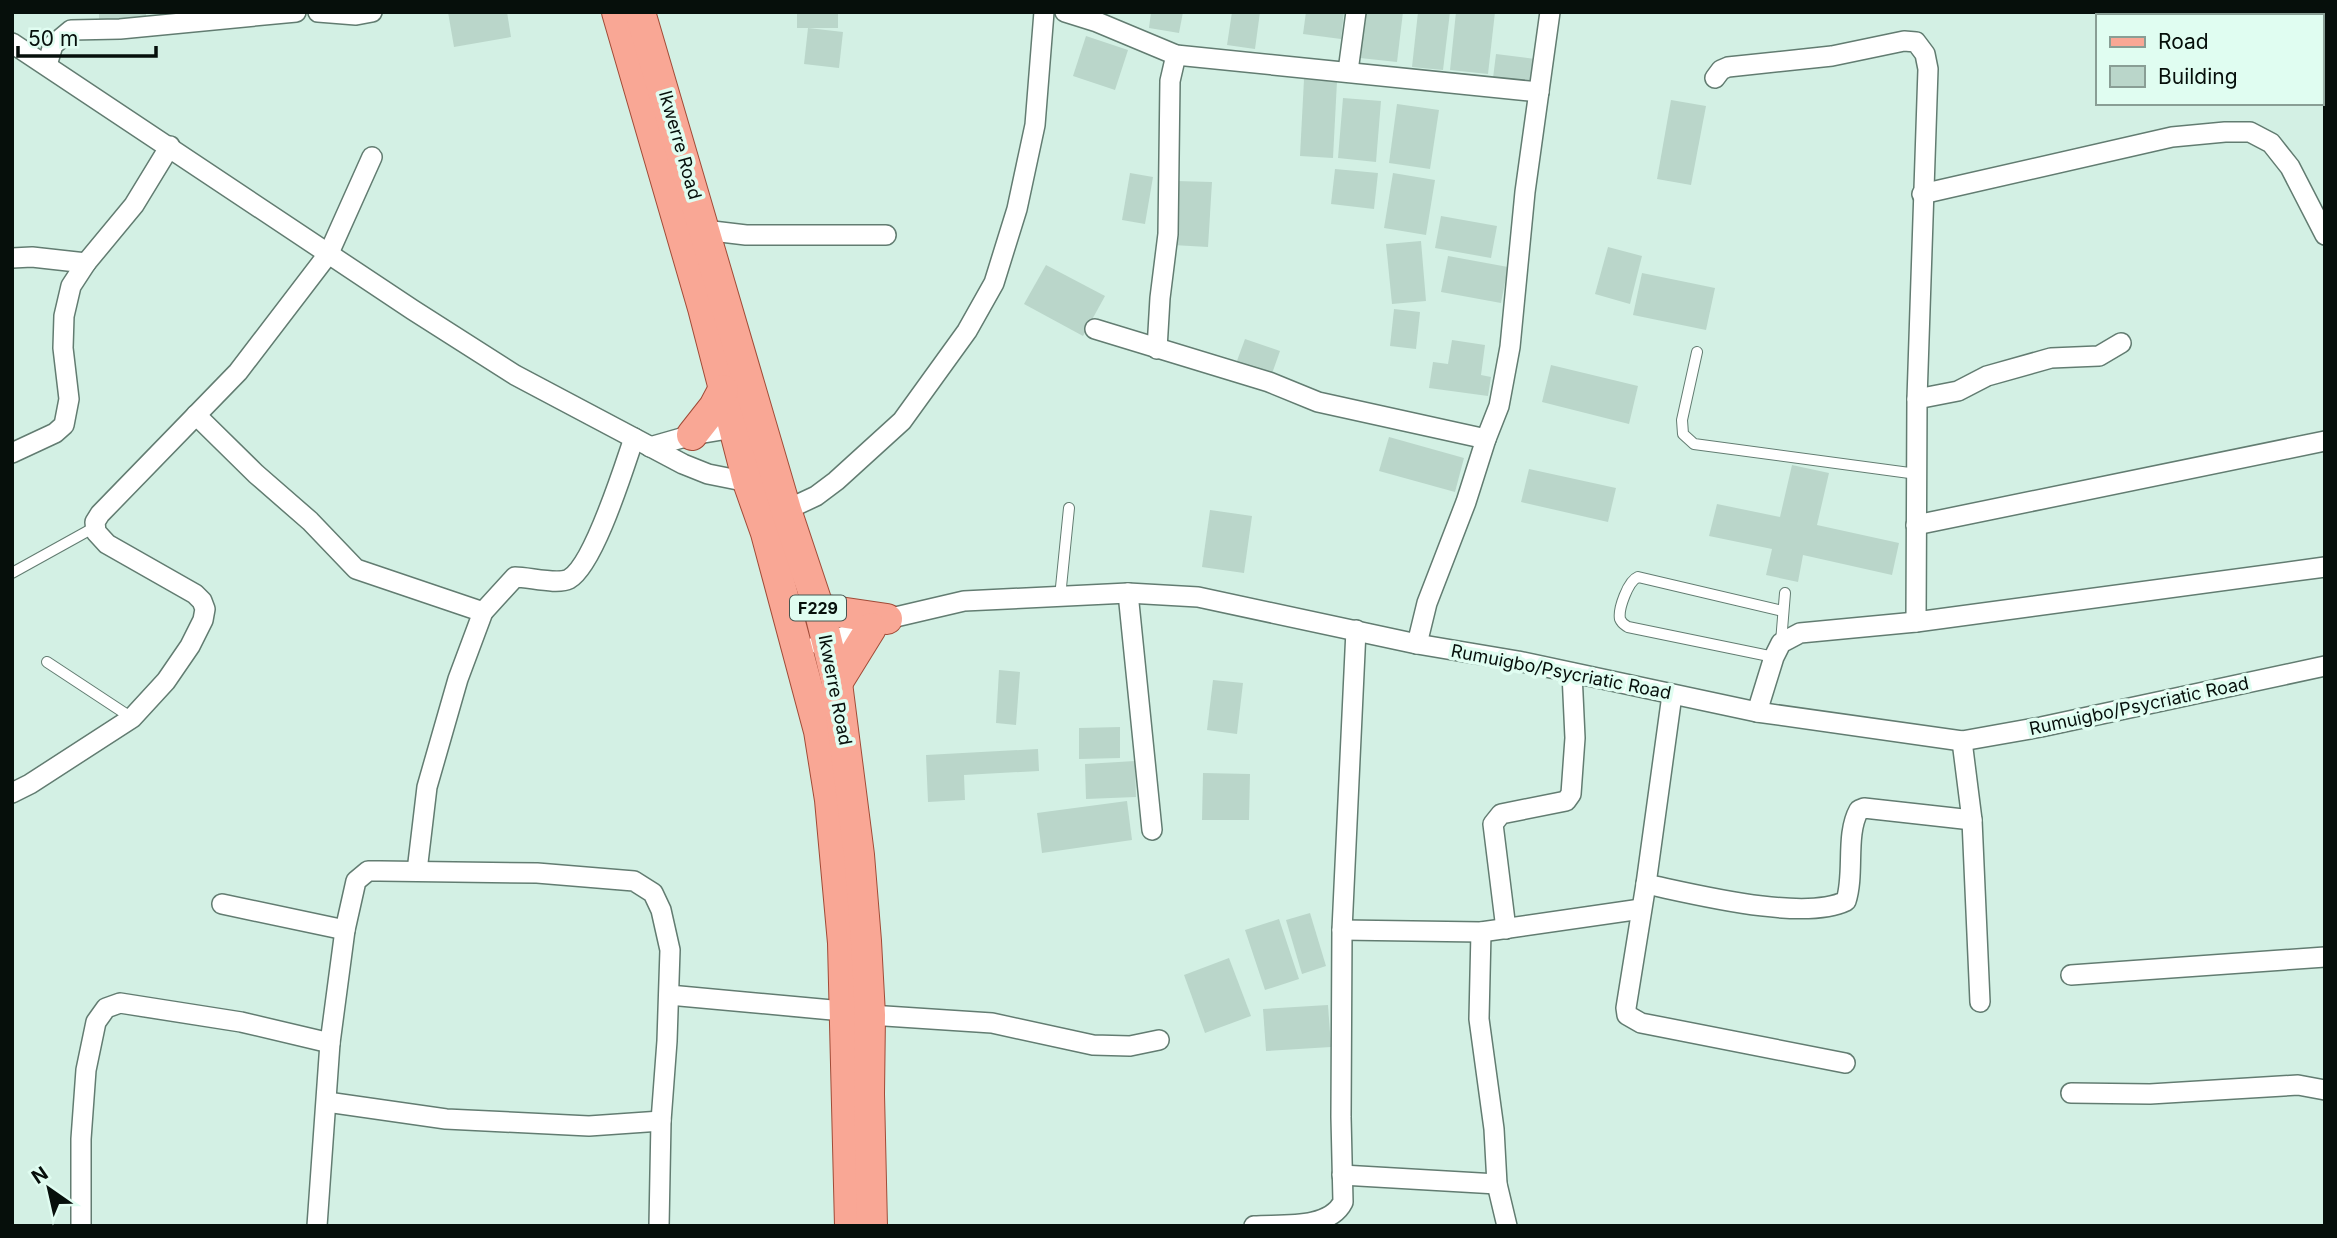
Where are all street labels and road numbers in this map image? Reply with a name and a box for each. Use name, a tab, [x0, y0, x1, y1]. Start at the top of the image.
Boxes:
street label: Ikwerre Road	[655, 88, 706, 202]
road number: F229	[790, 596, 846, 621]
street label: Ikwerre Road	[814, 633, 856, 747]
street label: Rumuigbo/Psycriatic Road	[1449, 640, 1673, 703]
street label: Rumuigbo/Psycriatic Road	[2027, 672, 2251, 739]

